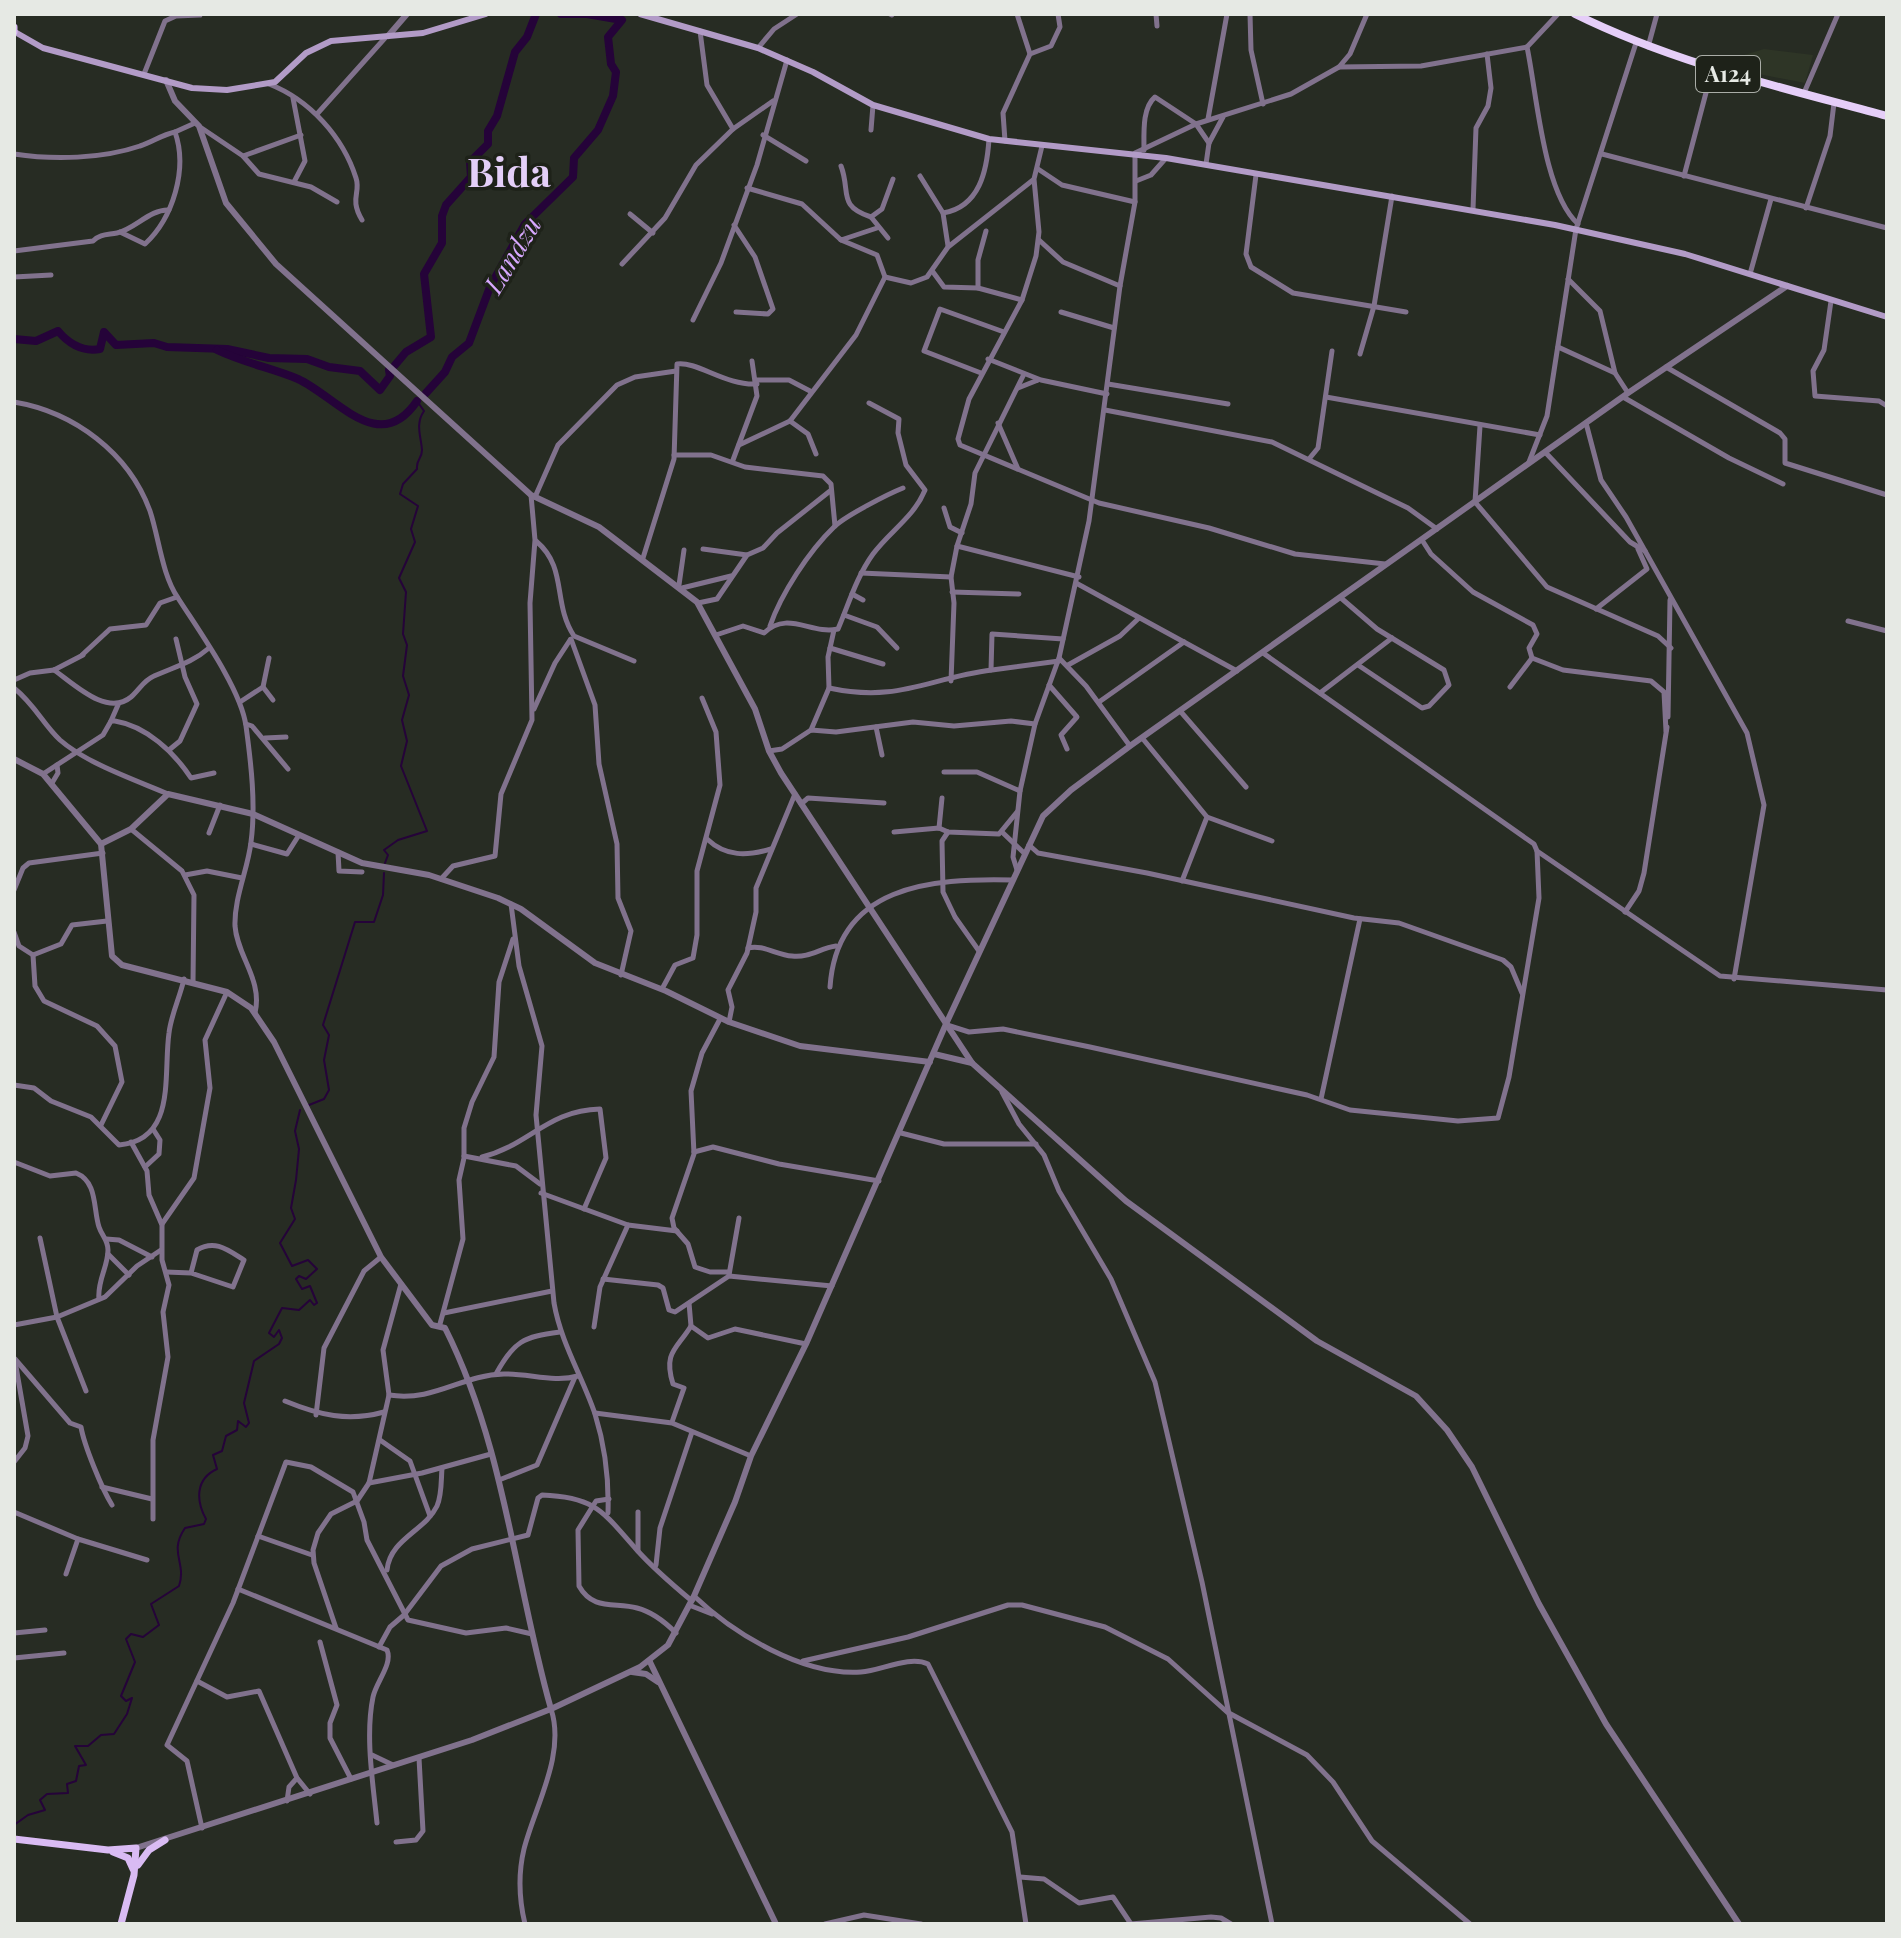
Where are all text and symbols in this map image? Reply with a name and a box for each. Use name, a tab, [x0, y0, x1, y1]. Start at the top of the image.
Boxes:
road number: A124	[1696, 56, 1760, 92]
district label: Bida	[467, 144, 551, 197]
water label: Landzu	[474, 209, 548, 300]

